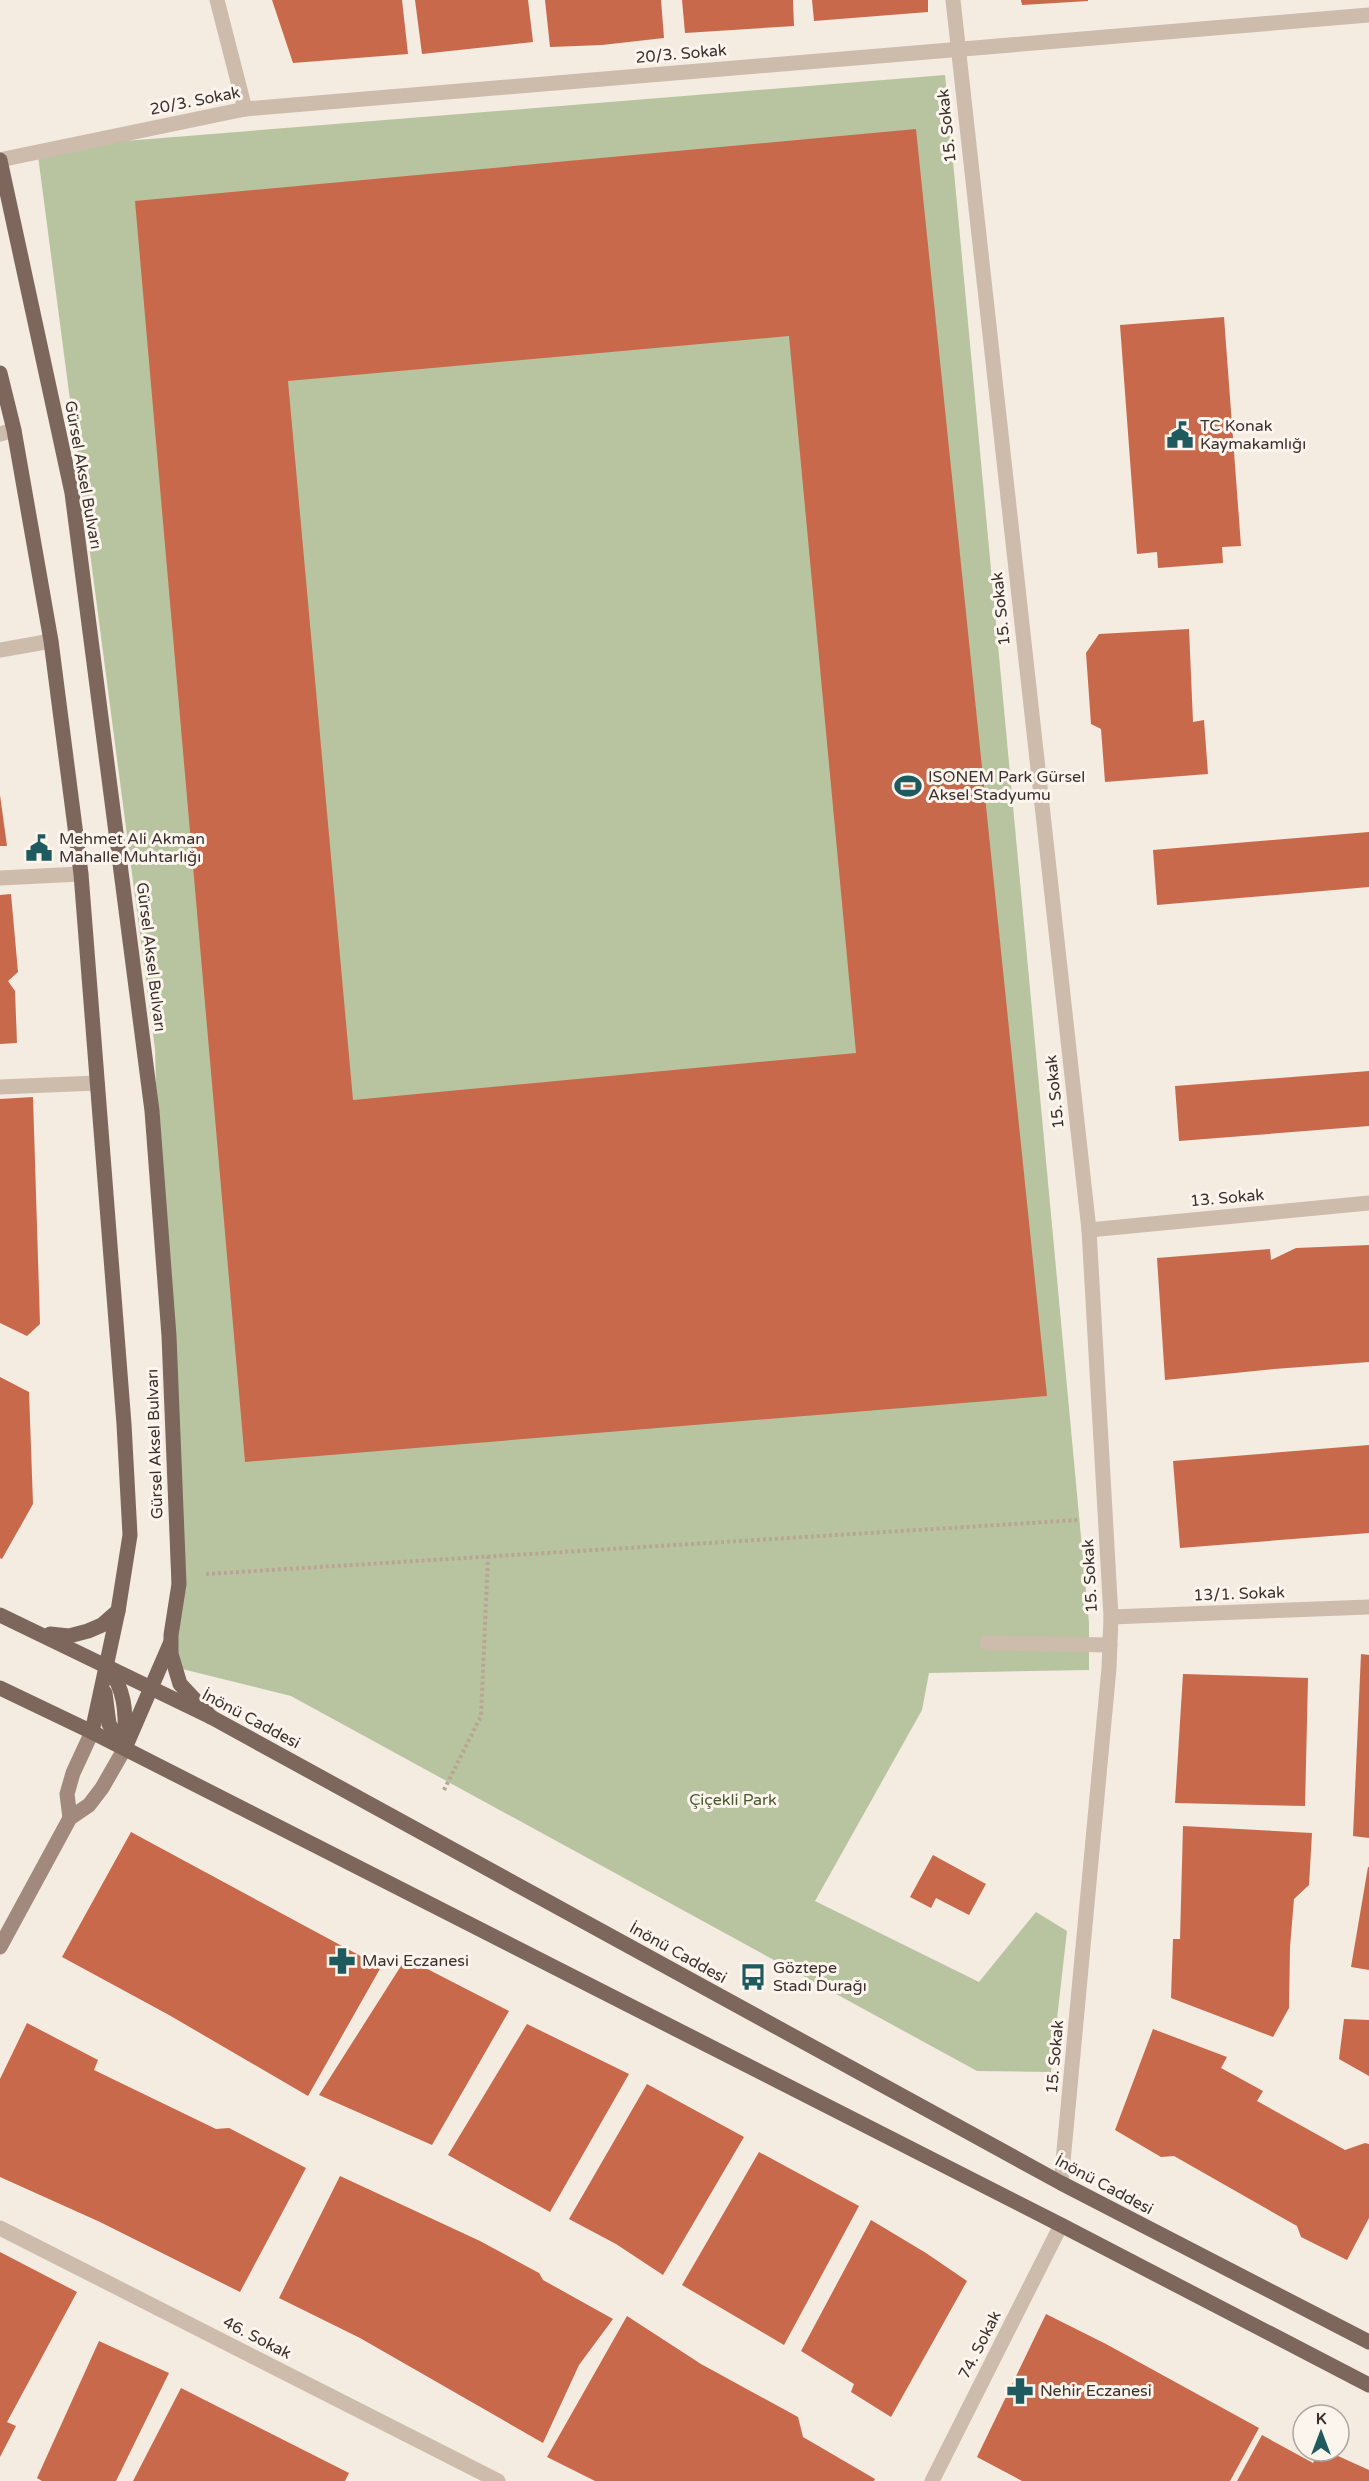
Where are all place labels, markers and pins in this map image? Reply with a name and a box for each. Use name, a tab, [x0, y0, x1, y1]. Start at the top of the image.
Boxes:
place label: TC Konak Kaymakamlığı	[1200, 416, 1306, 454]
public building icon: TC Konak Kaymakamlığı	[1165, 420, 1195, 450]
place label: ISONEM Park Gürsel Aksel Stadyumu	[928, 767, 1085, 805]
sports icon: ISONEM Park Gürsel Aksel Stadyumu	[893, 771, 923, 801]
place label: Mehmet Ali Akman Mahalle Muhtarlığı	[59, 829, 205, 867]
public building icon: Mehmet Ali Akman Mahalle Muhtarlığı	[24, 833, 54, 863]
pharmacy icon: Mavi Eczanesi	[327, 1946, 357, 1976]
place label: Mavi Eczanesi	[362, 1951, 469, 1971]
place label: Göztepe Stadı Durağı	[773, 1958, 867, 1996]
bus stop icon: Göztepe Stadı Durağı	[738, 1962, 768, 1992]
pharmacy icon: Nehir Eczanesi	[1005, 2376, 1035, 2406]
place label: Nehir Eczanesi	[1040, 2381, 1152, 2401]

